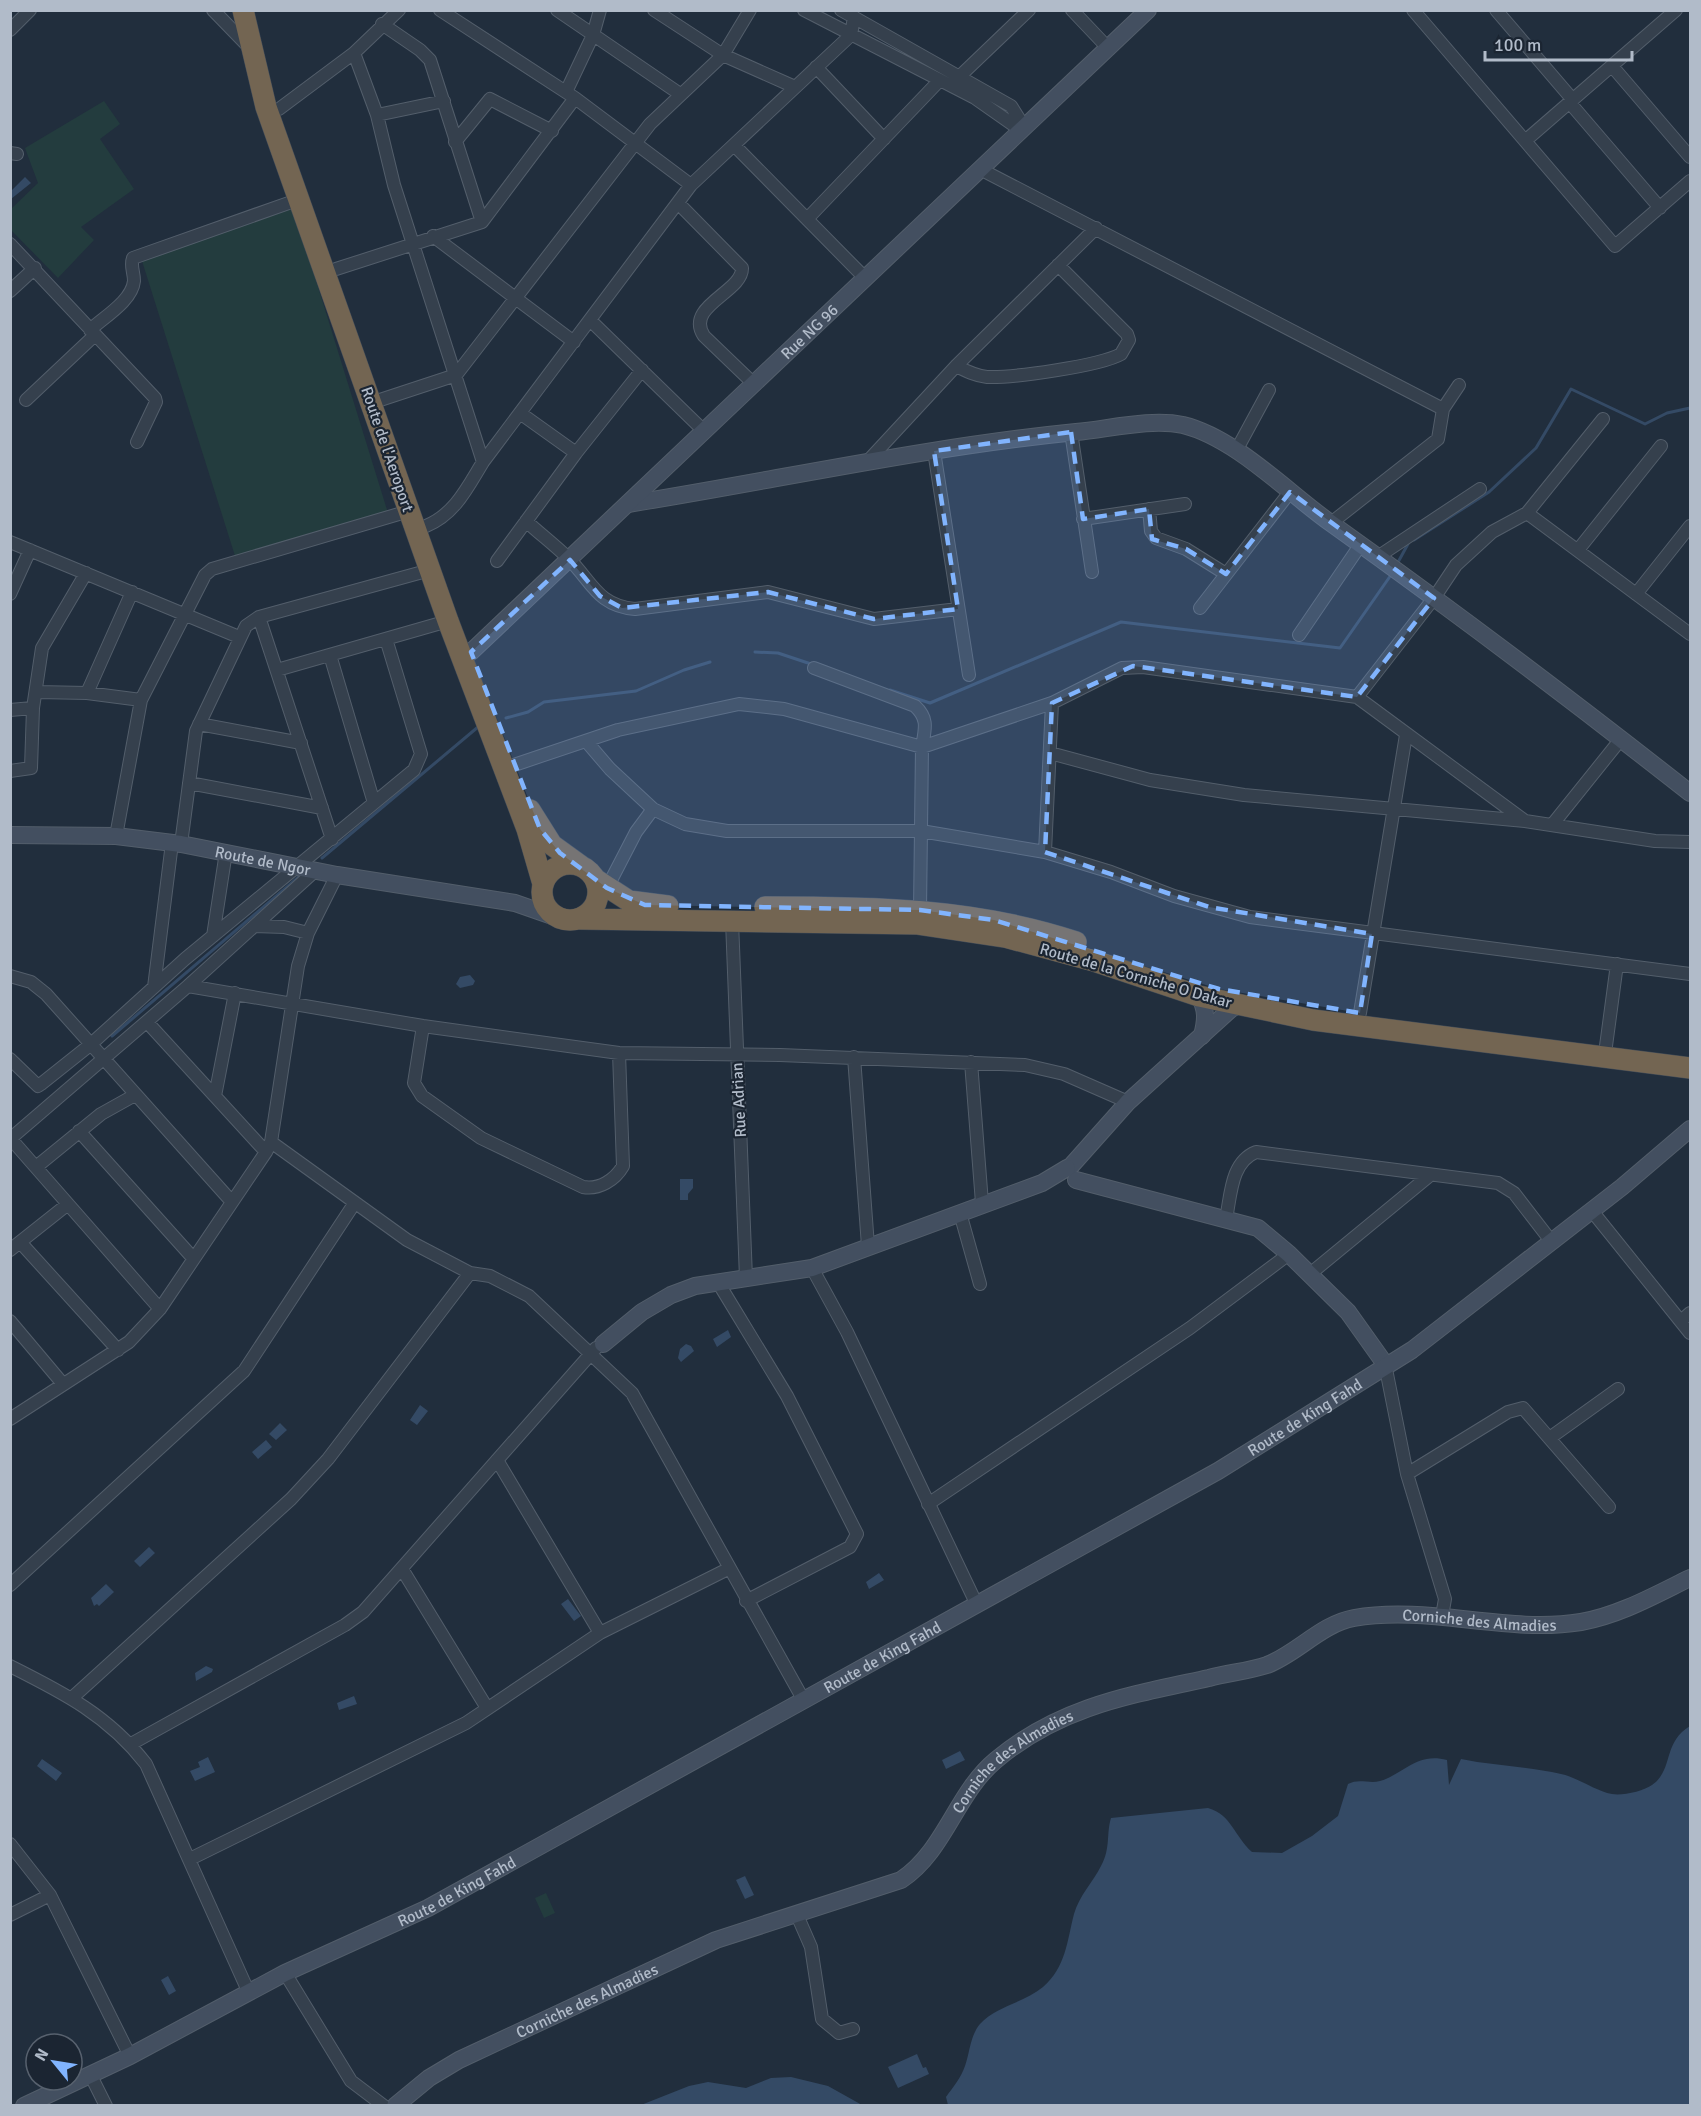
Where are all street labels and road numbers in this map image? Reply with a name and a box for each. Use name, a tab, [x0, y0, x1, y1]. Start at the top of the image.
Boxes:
street label: Rue NG 96	[777, 300, 843, 364]
street label: Route de l'Aeroport	[356, 384, 418, 515]
street label: Route de Ngor	[213, 842, 312, 881]
street label: Route de la Corniche O Dakar	[1037, 939, 1234, 1013]
street label: Rue Adrian	[727, 1062, 751, 1138]
street label: Route de King Fahd	[1244, 1375, 1366, 1461]
street label: Corniche des Almadies	[1402, 1606, 1557, 1636]
street label: Route de King Fahd	[820, 1617, 945, 1698]
street label: Corniche des Almadies	[948, 1706, 1076, 1817]
street label: Route de King Fahd	[394, 1852, 520, 1932]
street label: Corniche des Almadies	[513, 1959, 661, 2043]

